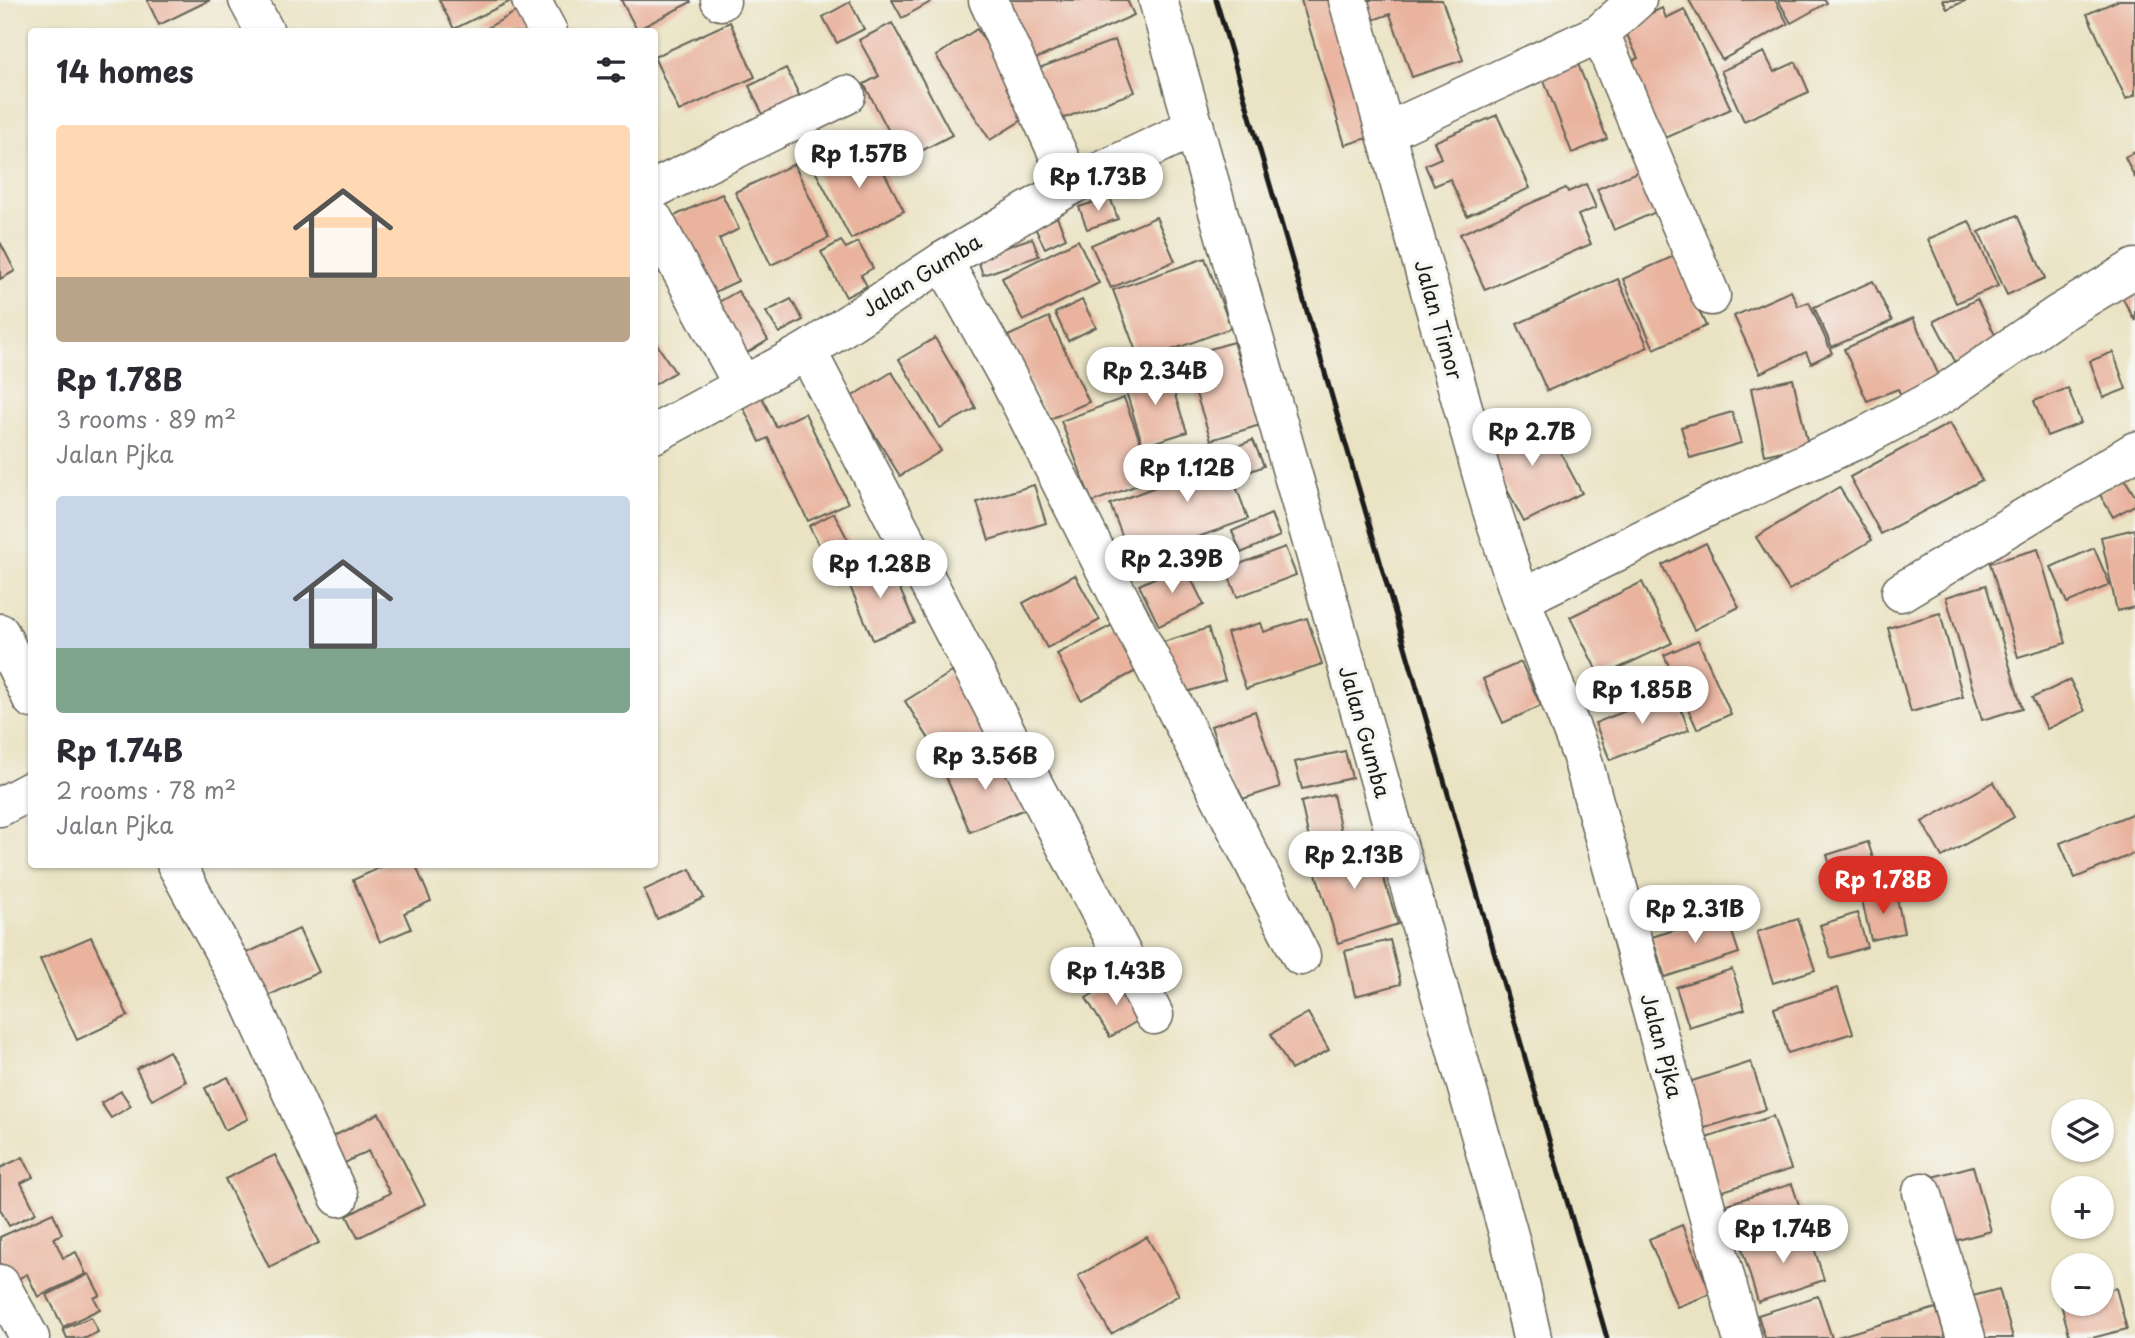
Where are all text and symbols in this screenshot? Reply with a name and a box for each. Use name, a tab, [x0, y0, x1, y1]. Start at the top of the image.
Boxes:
text: 14 homes	[56, 48, 194, 93]
icon: filters	[592, 51, 630, 89]
pin: Rp 1.57B	[787, 130, 931, 190]
text: Rp 1.57B	[810, 135, 908, 170]
pin: Rp 1.73B	[1026, 154, 1170, 213]
text: Rp 1.73B	[1049, 158, 1147, 193]
icon: home	[280, 170, 406, 296]
street label: Jalan Gumba	[855, 225, 987, 324]
street label: Jalan Timor	[1408, 256, 1472, 384]
pin: Rp 2.34B	[1083, 348, 1227, 407]
text: Rp 2.34B	[1102, 352, 1208, 387]
text: Rp 1.78B	[56, 356, 183, 401]
text: 3 rooms · 89 m²	[56, 401, 236, 436]
pin: Rp 2.7B	[1467, 408, 1597, 468]
text: Rp 2.7B	[1488, 413, 1576, 448]
text: Jalan Pjka	[56, 436, 174, 471]
pin: Rp 1.12B	[1115, 444, 1259, 504]
text: Rp 1.12B	[1139, 449, 1235, 484]
pin: Rp 2.39B	[1100, 536, 1244, 595]
pin: Rp 1.28B	[808, 540, 952, 600]
text: Rp 2.39B	[1121, 540, 1223, 575]
icon: home	[280, 541, 406, 667]
text: Rp 1.28B	[829, 545, 931, 580]
street label: Jalan Gumba	[1332, 662, 1400, 801]
pin: Rp 1.85B	[1570, 666, 1714, 726]
text: Rp 1.85B	[1592, 671, 1692, 706]
text: Rp 1.74B	[56, 727, 183, 772]
pin: Rp 3.56B	[913, 732, 1057, 792]
text: Rp 3.56B	[932, 737, 1038, 772]
text: 2 rooms · 78 m²	[56, 772, 236, 807]
text: Jalan Pjka	[56, 807, 174, 842]
pin: Rp 2.13B	[1282, 832, 1426, 891]
text: Rp 2.13B	[1304, 836, 1404, 871]
pin: Rp 1.78B	[1811, 856, 1955, 916]
text: Rp 1.78B	[1834, 861, 1932, 896]
pin: Rp 2.31B	[1623, 886, 1767, 945]
text: Rp 2.31B	[1645, 890, 1745, 925]
pin: Rp 1.43B	[1044, 948, 1188, 1007]
text: Rp 1.43B	[1066, 952, 1166, 987]
street label: Jalan Pjka	[1634, 989, 1692, 1102]
map controls	[2051, 1099, 2114, 1316]
button: layers	[2051, 1099, 2114, 1162]
button: +	[2051, 1176, 2114, 1239]
pin: Rp 1.74B	[1711, 1206, 1855, 1265]
text: Rp 1.74B	[1734, 1210, 1832, 1245]
button: −	[2051, 1253, 2114, 1316]

